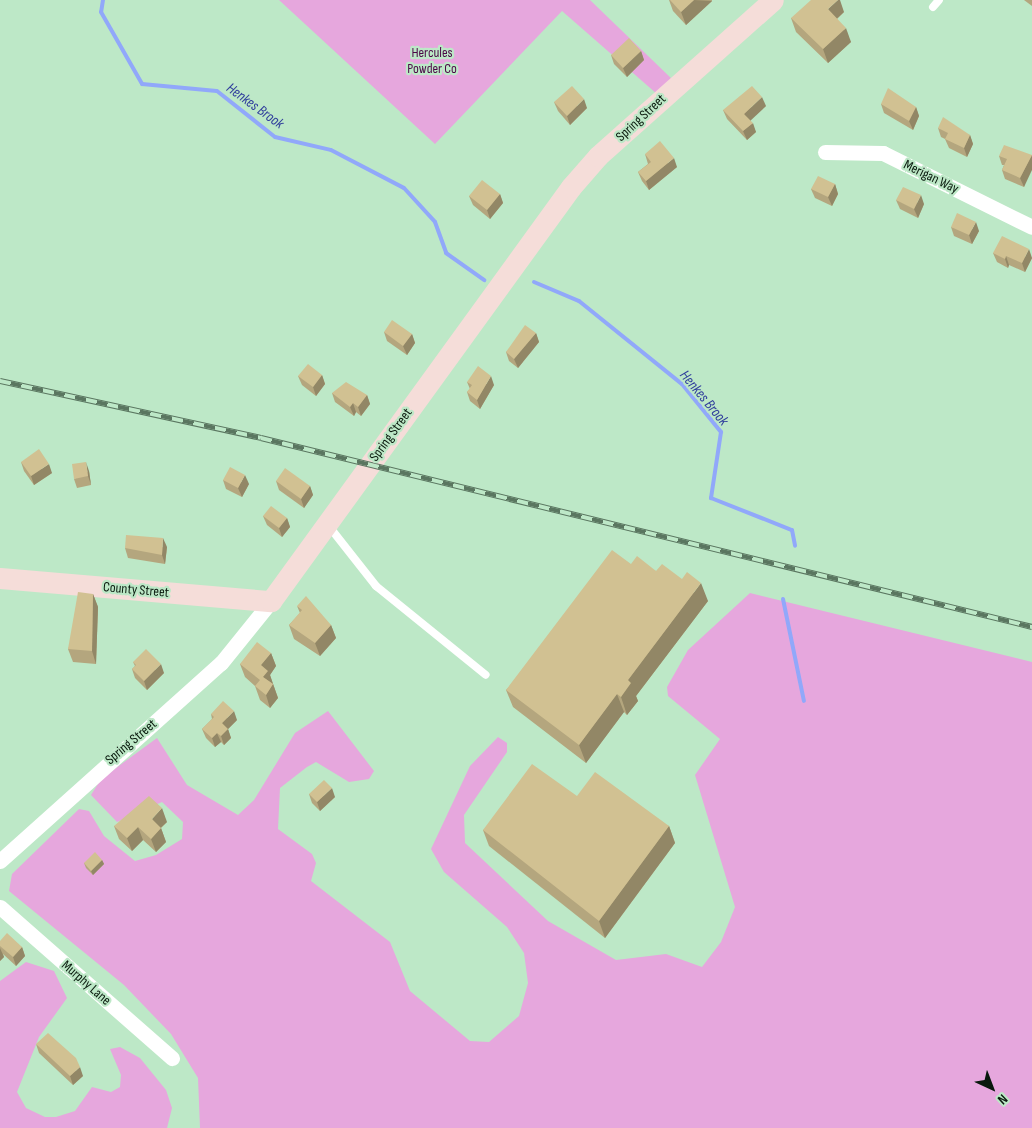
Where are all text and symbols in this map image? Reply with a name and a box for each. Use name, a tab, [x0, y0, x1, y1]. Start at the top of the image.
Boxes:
park label: Hercules Powder Co	[407, 45, 457, 78]
water label: Henkes Brook	[223, 79, 287, 133]
street label: Spring Street	[613, 91, 669, 145]
street label: Merigan Way	[901, 157, 961, 197]
water label: Henkes Brook	[676, 367, 732, 429]
street label: Spring Street	[366, 405, 416, 465]
street label: County Street	[102, 579, 170, 601]
street label: Spring Street	[102, 716, 160, 768]
street label: Murphy Lane	[58, 957, 114, 1009]
north arrow	[967, 1063, 1017, 1113]
text: N	[994, 1091, 1011, 1108]

